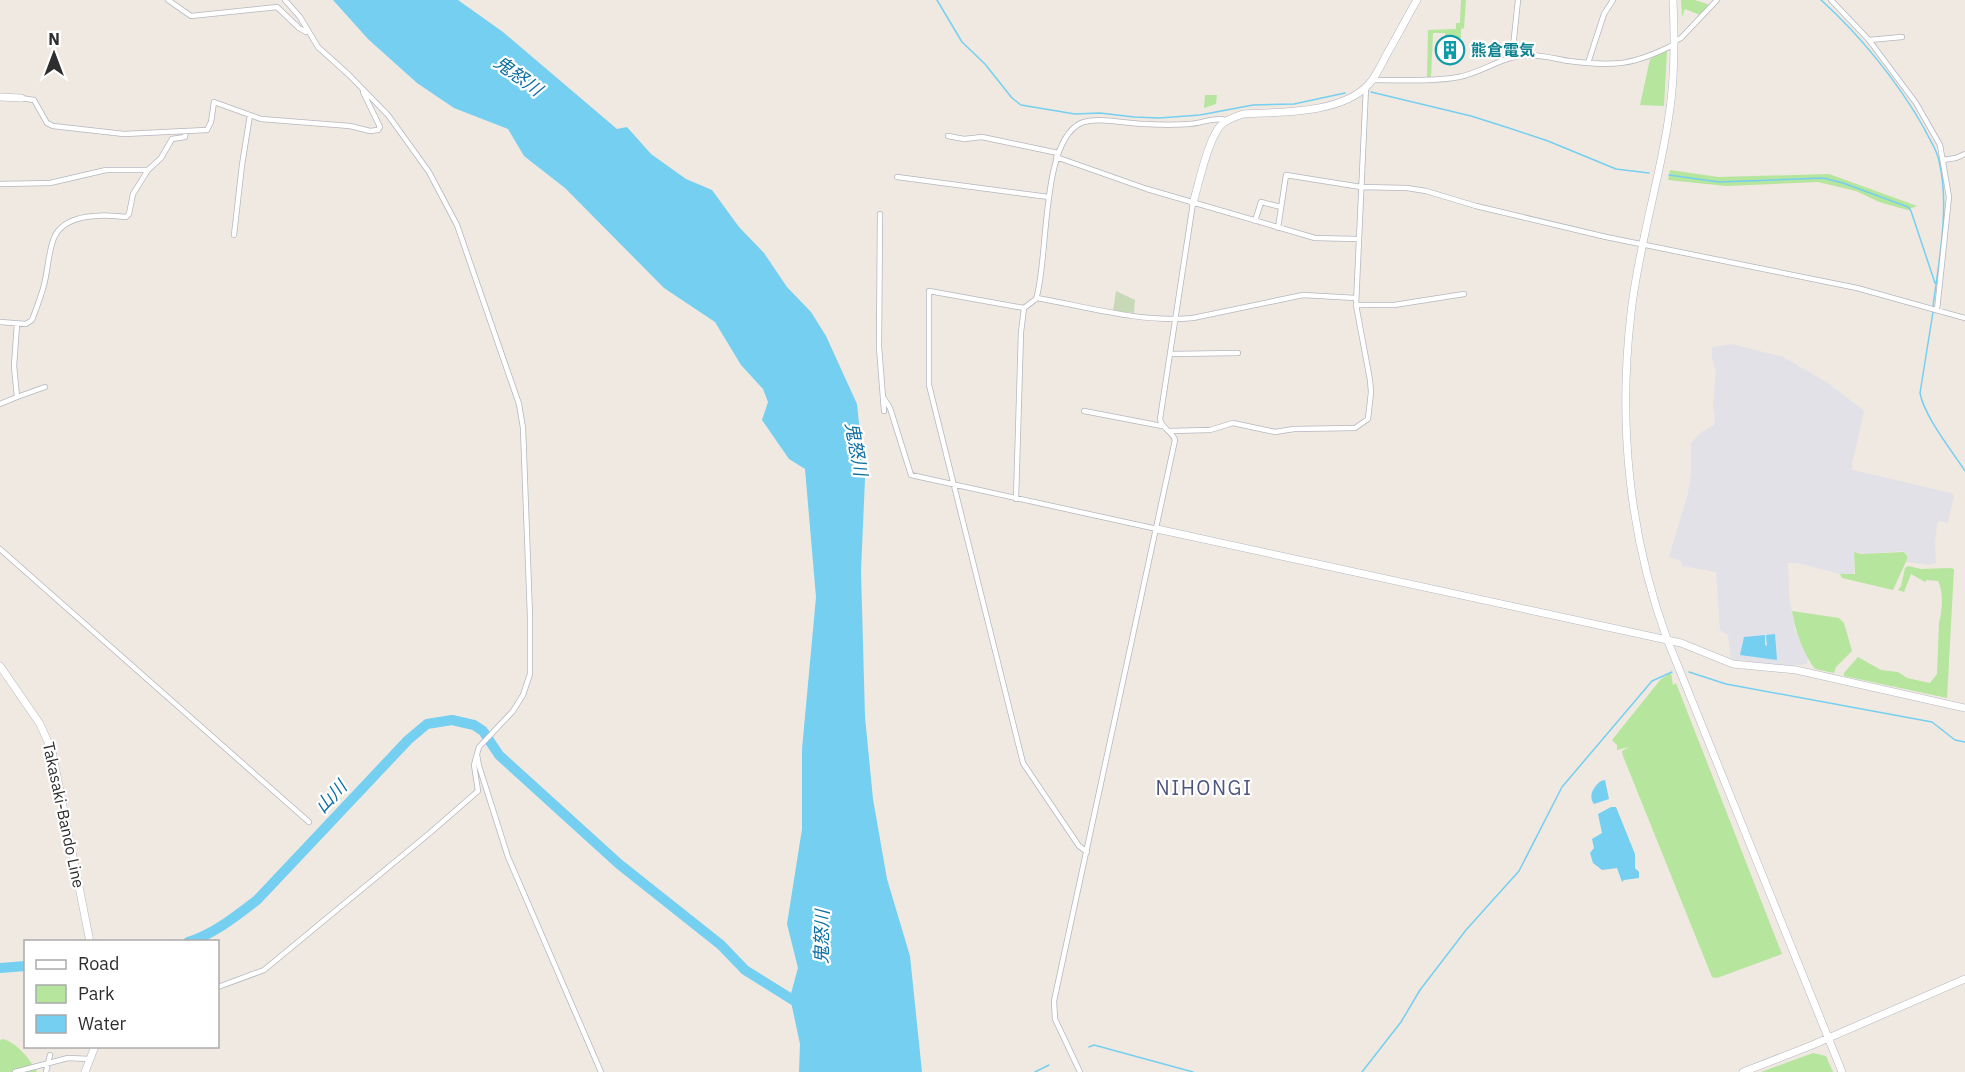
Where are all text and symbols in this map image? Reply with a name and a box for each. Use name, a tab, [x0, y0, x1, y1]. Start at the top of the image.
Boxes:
north arrow	[24, 24, 84, 84]
text: N	[48, 29, 60, 49]
building icon: 熊倉電気	[1434, 34, 1466, 66]
place label: 熊倉電気	[1471, 40, 1535, 60]
water label: 鬼怒川	[490, 50, 549, 102]
water label: 鬼怒川	[840, 420, 873, 479]
street label: Takasaki-Bando Line	[39, 740, 89, 890]
water label: 山川	[310, 774, 353, 818]
district label: NIHONGI	[1156, 774, 1252, 801]
water label: 鬼怒川	[810, 908, 834, 964]
legend	[24, 940, 219, 1048]
text: Road	[78, 952, 119, 975]
text: Park	[78, 982, 115, 1005]
text: Water	[78, 1012, 127, 1035]

